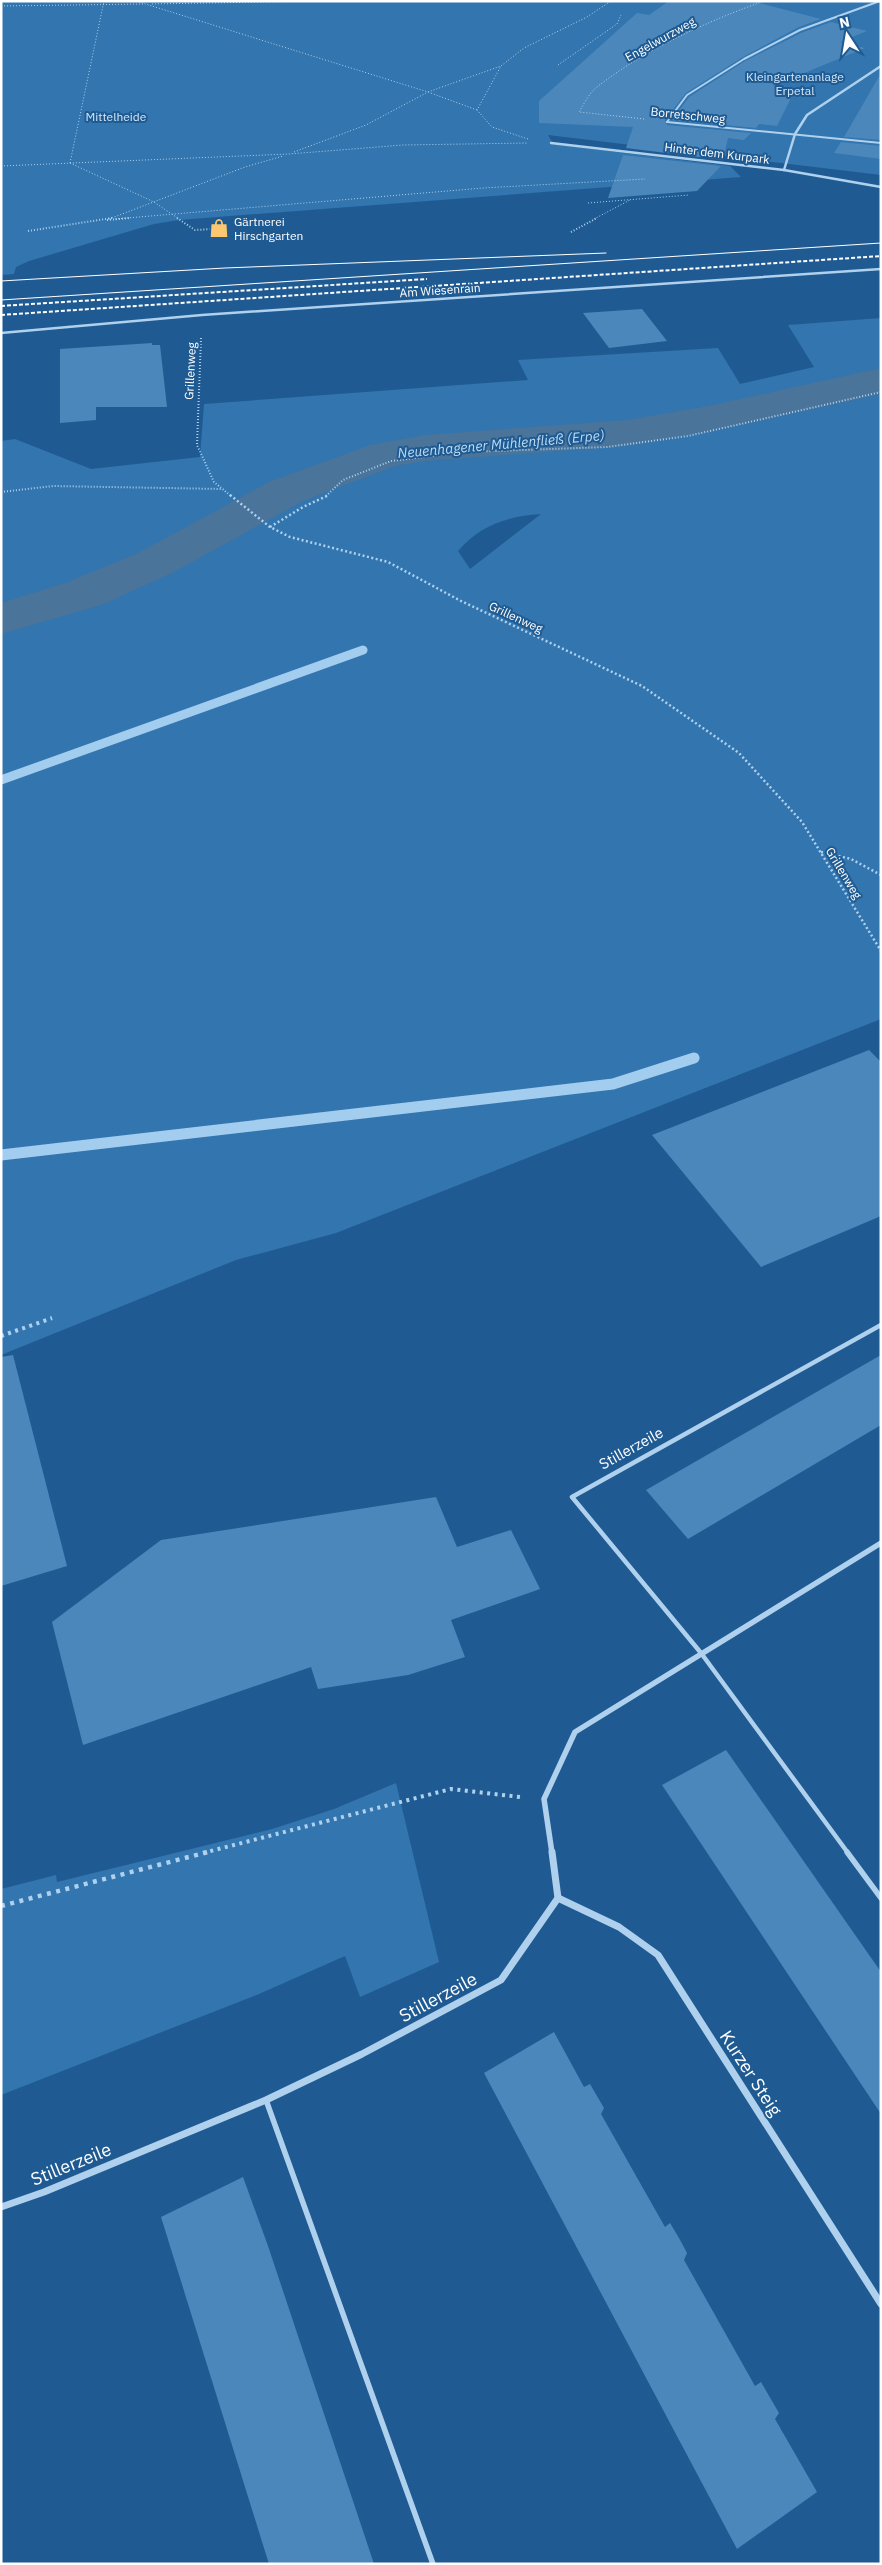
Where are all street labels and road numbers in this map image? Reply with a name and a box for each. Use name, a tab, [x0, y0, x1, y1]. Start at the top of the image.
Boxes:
street label: Engelwurzweg	[622, 13, 698, 64]
street label: Borretschweg	[650, 104, 727, 126]
street label: Hinter dem Kurpark	[664, 139, 771, 167]
street label: Am Wiesenrain	[399, 280, 481, 300]
street label: Grillenweg	[181, 341, 199, 400]
street label: Grillenweg	[487, 598, 546, 636]
street label: Grillenweg	[823, 844, 866, 902]
street label: Stillerzeile	[595, 1423, 667, 1473]
street label: Stillerzeile	[395, 1967, 481, 2027]
street label: Kurzer Steig	[715, 2026, 787, 2121]
street label: Stillerzeile	[27, 2137, 115, 2191]

